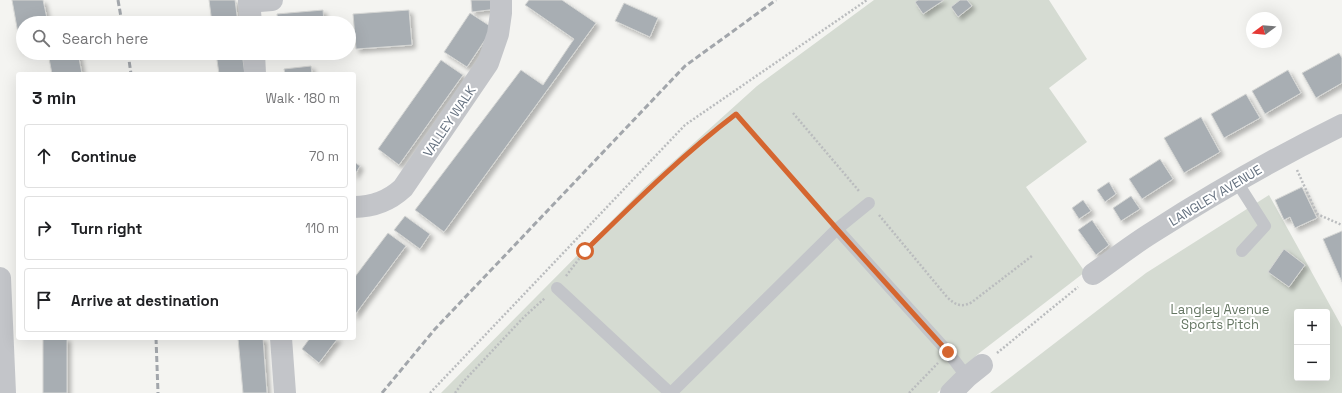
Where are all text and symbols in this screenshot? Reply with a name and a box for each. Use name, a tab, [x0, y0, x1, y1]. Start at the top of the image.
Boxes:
north arrow	[1246, 12, 1282, 48]
search box	[16, 16, 356, 60]
icon: search	[30, 27, 52, 49]
text: Search here	[62, 29, 148, 48]
street label: VALLEY WALK	[419, 82, 480, 160]
text: 3 min	[32, 87, 76, 109]
text: Walk · 180 m	[266, 90, 340, 107]
icon: ahead	[33, 145, 55, 167]
text: Continue	[71, 147, 137, 166]
text: 70 m	[309, 148, 339, 165]
street label: LANGLEY AVENUE	[1166, 161, 1265, 230]
icon: right	[33, 217, 55, 239]
text: Turn right	[71, 219, 142, 238]
text: 110 m	[305, 220, 339, 237]
route start	[576, 242, 594, 260]
icon: arrive	[33, 289, 55, 311]
text: Arrive at destination	[71, 291, 219, 310]
park label: Langley Avenue Sports Pitch	[1171, 301, 1269, 333]
map controls	[1294, 309, 1330, 381]
button: +	[1294, 309, 1330, 345]
route end	[939, 343, 957, 361]
button: −	[1294, 345, 1330, 381]

